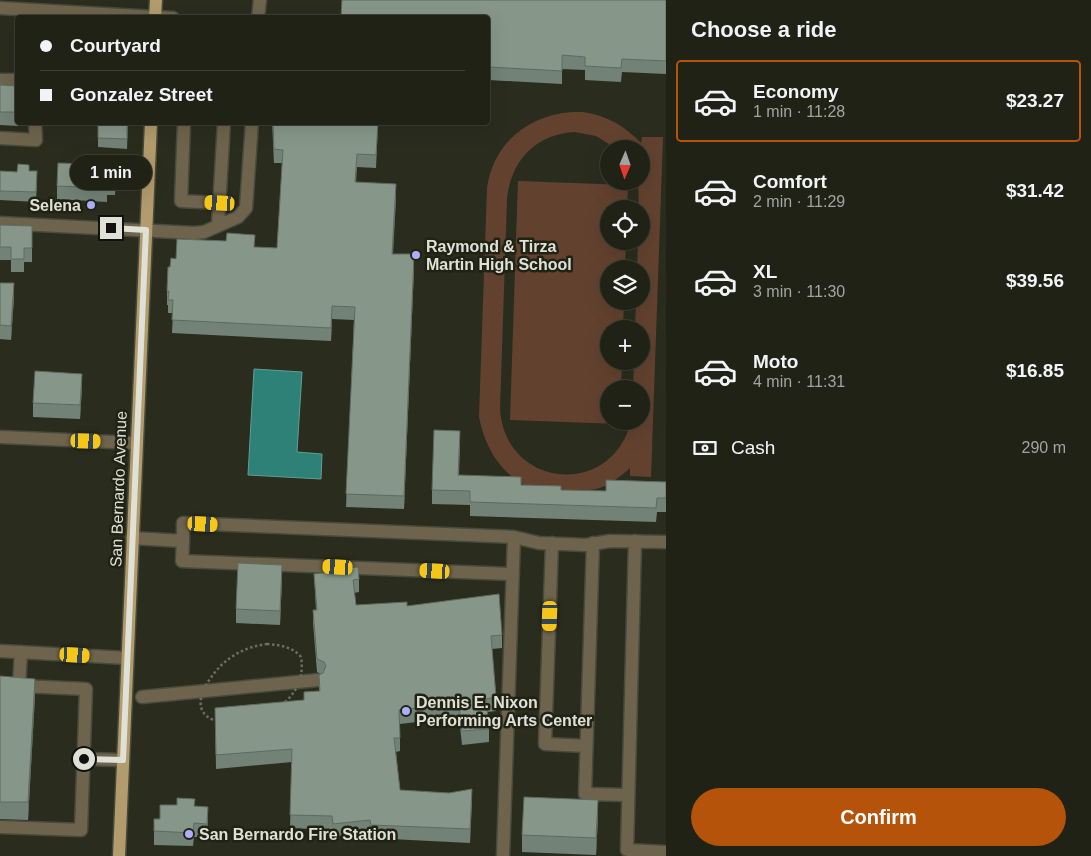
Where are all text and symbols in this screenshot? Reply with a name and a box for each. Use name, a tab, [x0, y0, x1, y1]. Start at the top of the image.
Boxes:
text: Choose a ride	[691, 17, 836, 42]
text: Courtyard	[70, 35, 161, 56]
icon: car	[693, 79, 738, 124]
text: Economy	[753, 81, 839, 102]
text: Gonzalez Street	[70, 84, 213, 105]
text: $23.27	[1006, 90, 1064, 111]
text: 1 min · 11:28	[753, 103, 845, 120]
north arrow	[600, 140, 650, 190]
map controls	[600, 140, 650, 430]
callout: 1 min	[70, 156, 152, 190]
text: 1 min	[90, 164, 132, 181]
icon: car	[693, 169, 738, 214]
text: Comfort	[753, 171, 827, 192]
text: $31.42	[1006, 180, 1064, 201]
text: 2 min · 11:29	[753, 193, 845, 210]
car	[204, 195, 235, 211]
place label: Selena	[29, 197, 81, 214]
marker: Selena	[85, 199, 97, 211]
button: locate	[600, 200, 650, 250]
route end	[100, 217, 122, 239]
place label: Raymond & Tirza Martin High School	[426, 238, 572, 273]
marker: Raymond & Tirza Martin High School	[410, 249, 422, 261]
icon: car	[693, 259, 738, 304]
button: layers	[600, 260, 650, 310]
text: XL	[753, 261, 777, 282]
text: $39.56	[1006, 270, 1064, 291]
text: 3 min · 11:30	[753, 283, 845, 300]
button: +	[600, 320, 650, 370]
icon: car	[693, 349, 738, 394]
text: Moto	[753, 351, 798, 372]
text: $16.85	[1006, 360, 1064, 381]
text: 4 min · 11:31	[753, 373, 845, 390]
button: −	[600, 380, 650, 430]
street label: San Bernardo Avenue	[107, 411, 130, 567]
car	[70, 433, 101, 449]
icon: cash	[691, 434, 719, 462]
text: Cash	[731, 437, 775, 458]
text: 290 m	[1022, 439, 1066, 456]
car	[187, 516, 218, 532]
car	[322, 559, 353, 575]
car	[419, 563, 450, 579]
car	[541, 601, 558, 631]
car	[59, 647, 90, 663]
place label: Dennis E. Nixon Performing Arts Center	[416, 694, 592, 729]
marker: Dennis E. Nixon Performing Arts Center	[400, 705, 412, 717]
route start	[73, 748, 95, 770]
button: Confirm	[691, 788, 1066, 846]
place label: San Bernardo Fire Station	[199, 826, 396, 843]
marker: San Bernardo Fire Station	[183, 828, 195, 840]

